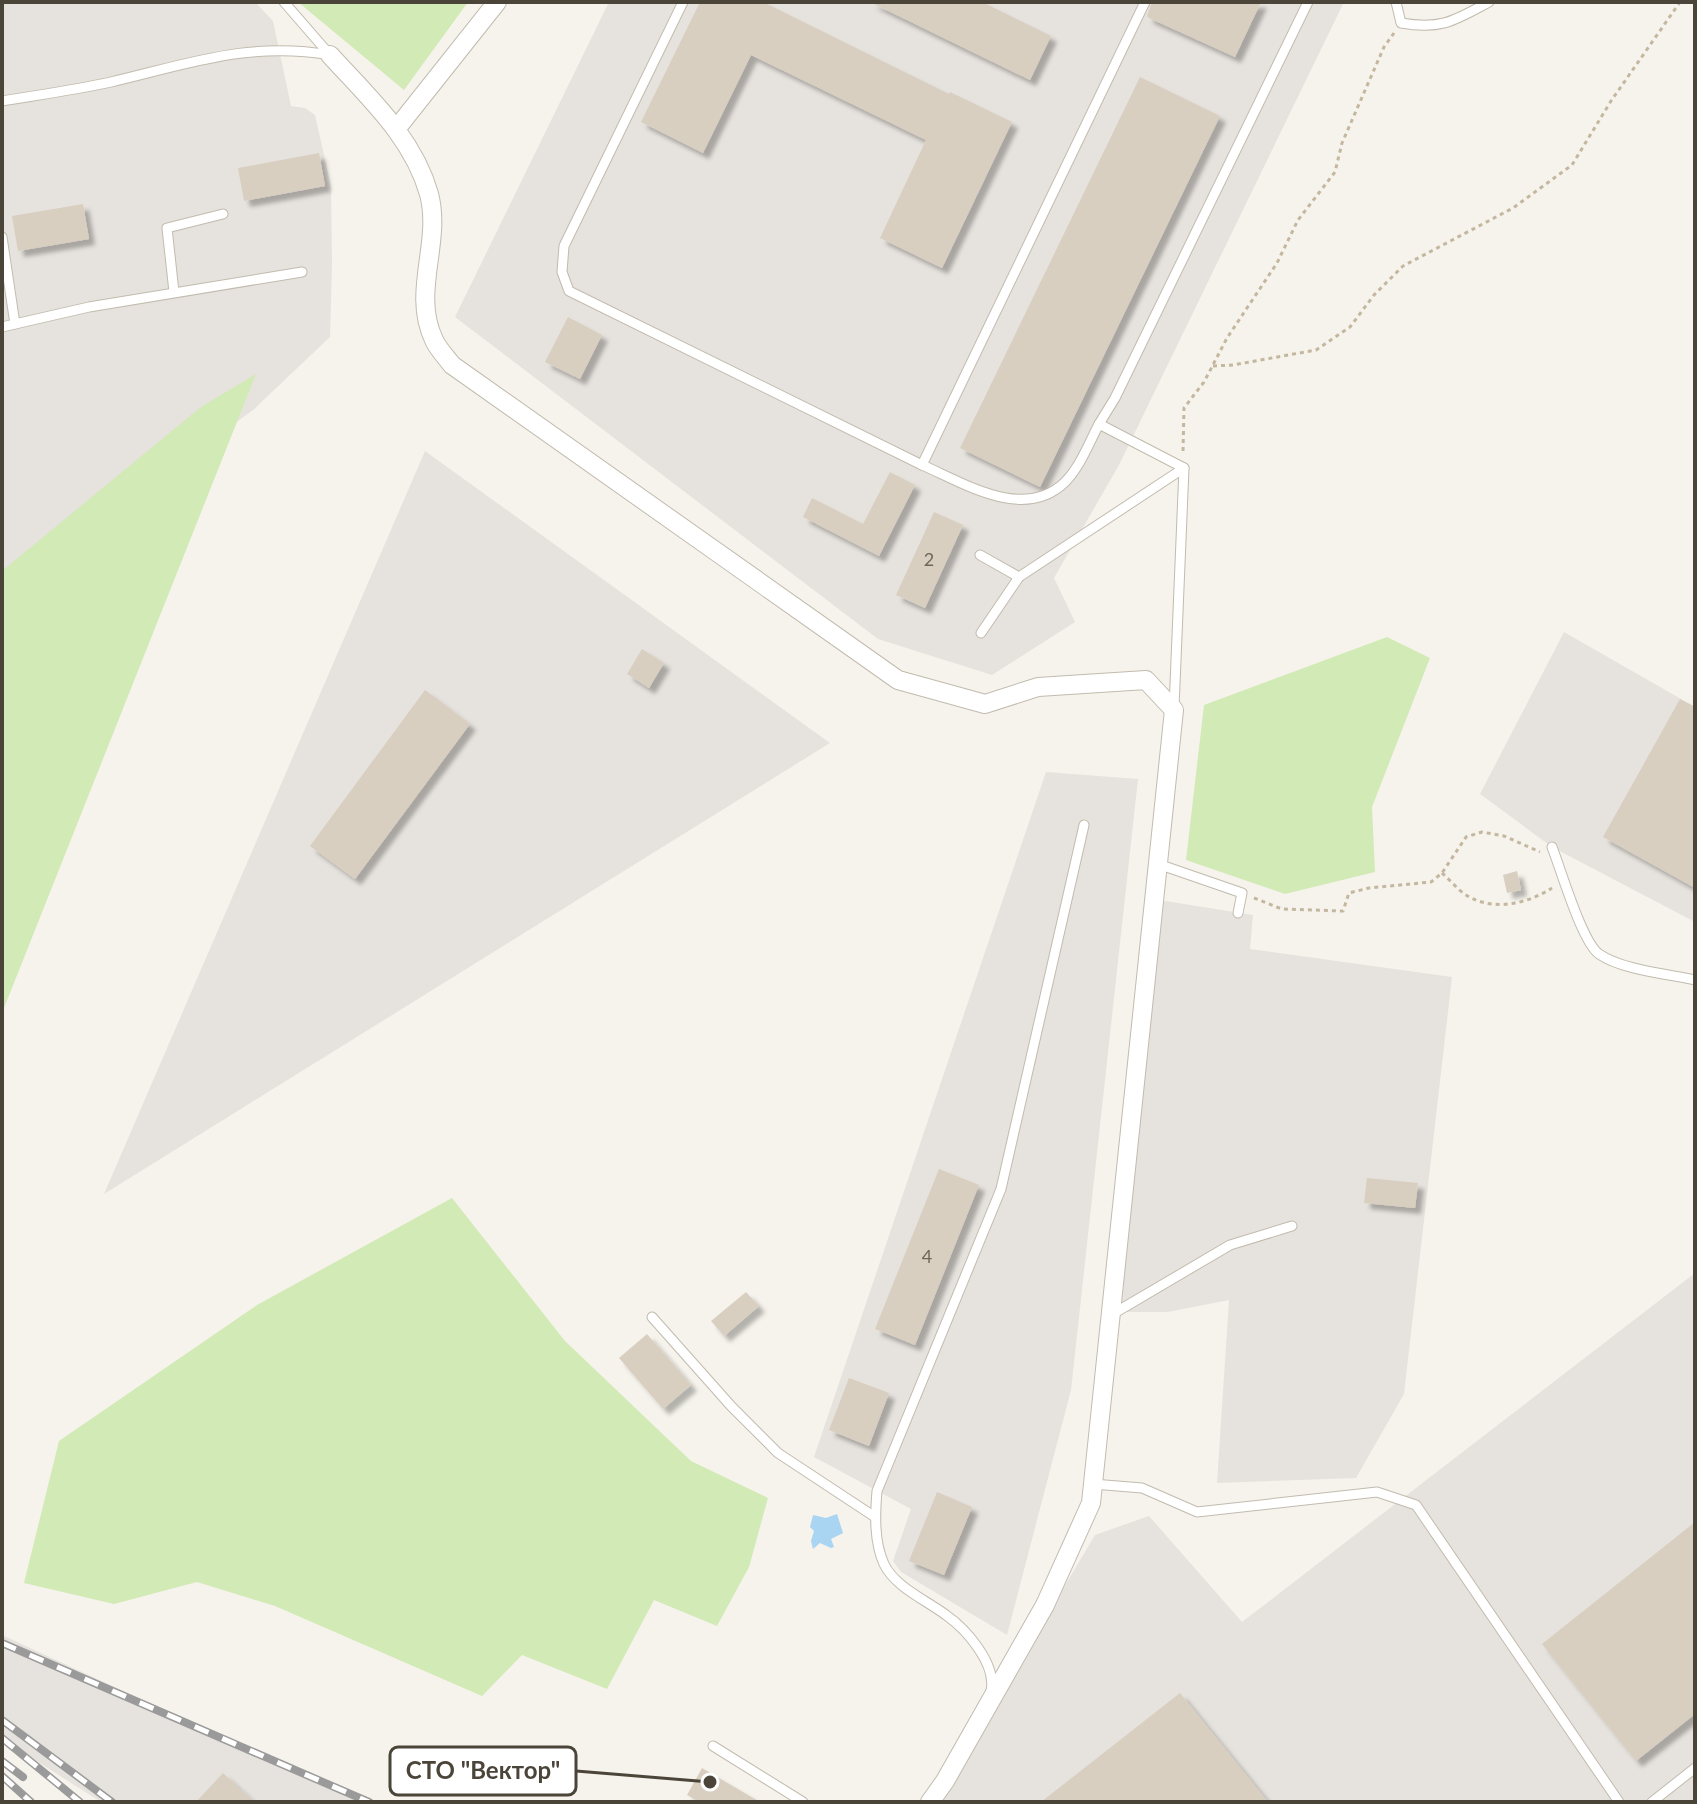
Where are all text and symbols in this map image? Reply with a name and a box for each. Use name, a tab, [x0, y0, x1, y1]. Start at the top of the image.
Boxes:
house number: 2	[924, 548, 934, 570]
house number: 4	[922, 1245, 932, 1267]
callout: СТО "Вектор"	[390, 1747, 576, 1795]
text: СТО "Вектор"	[406, 1755, 560, 1784]

